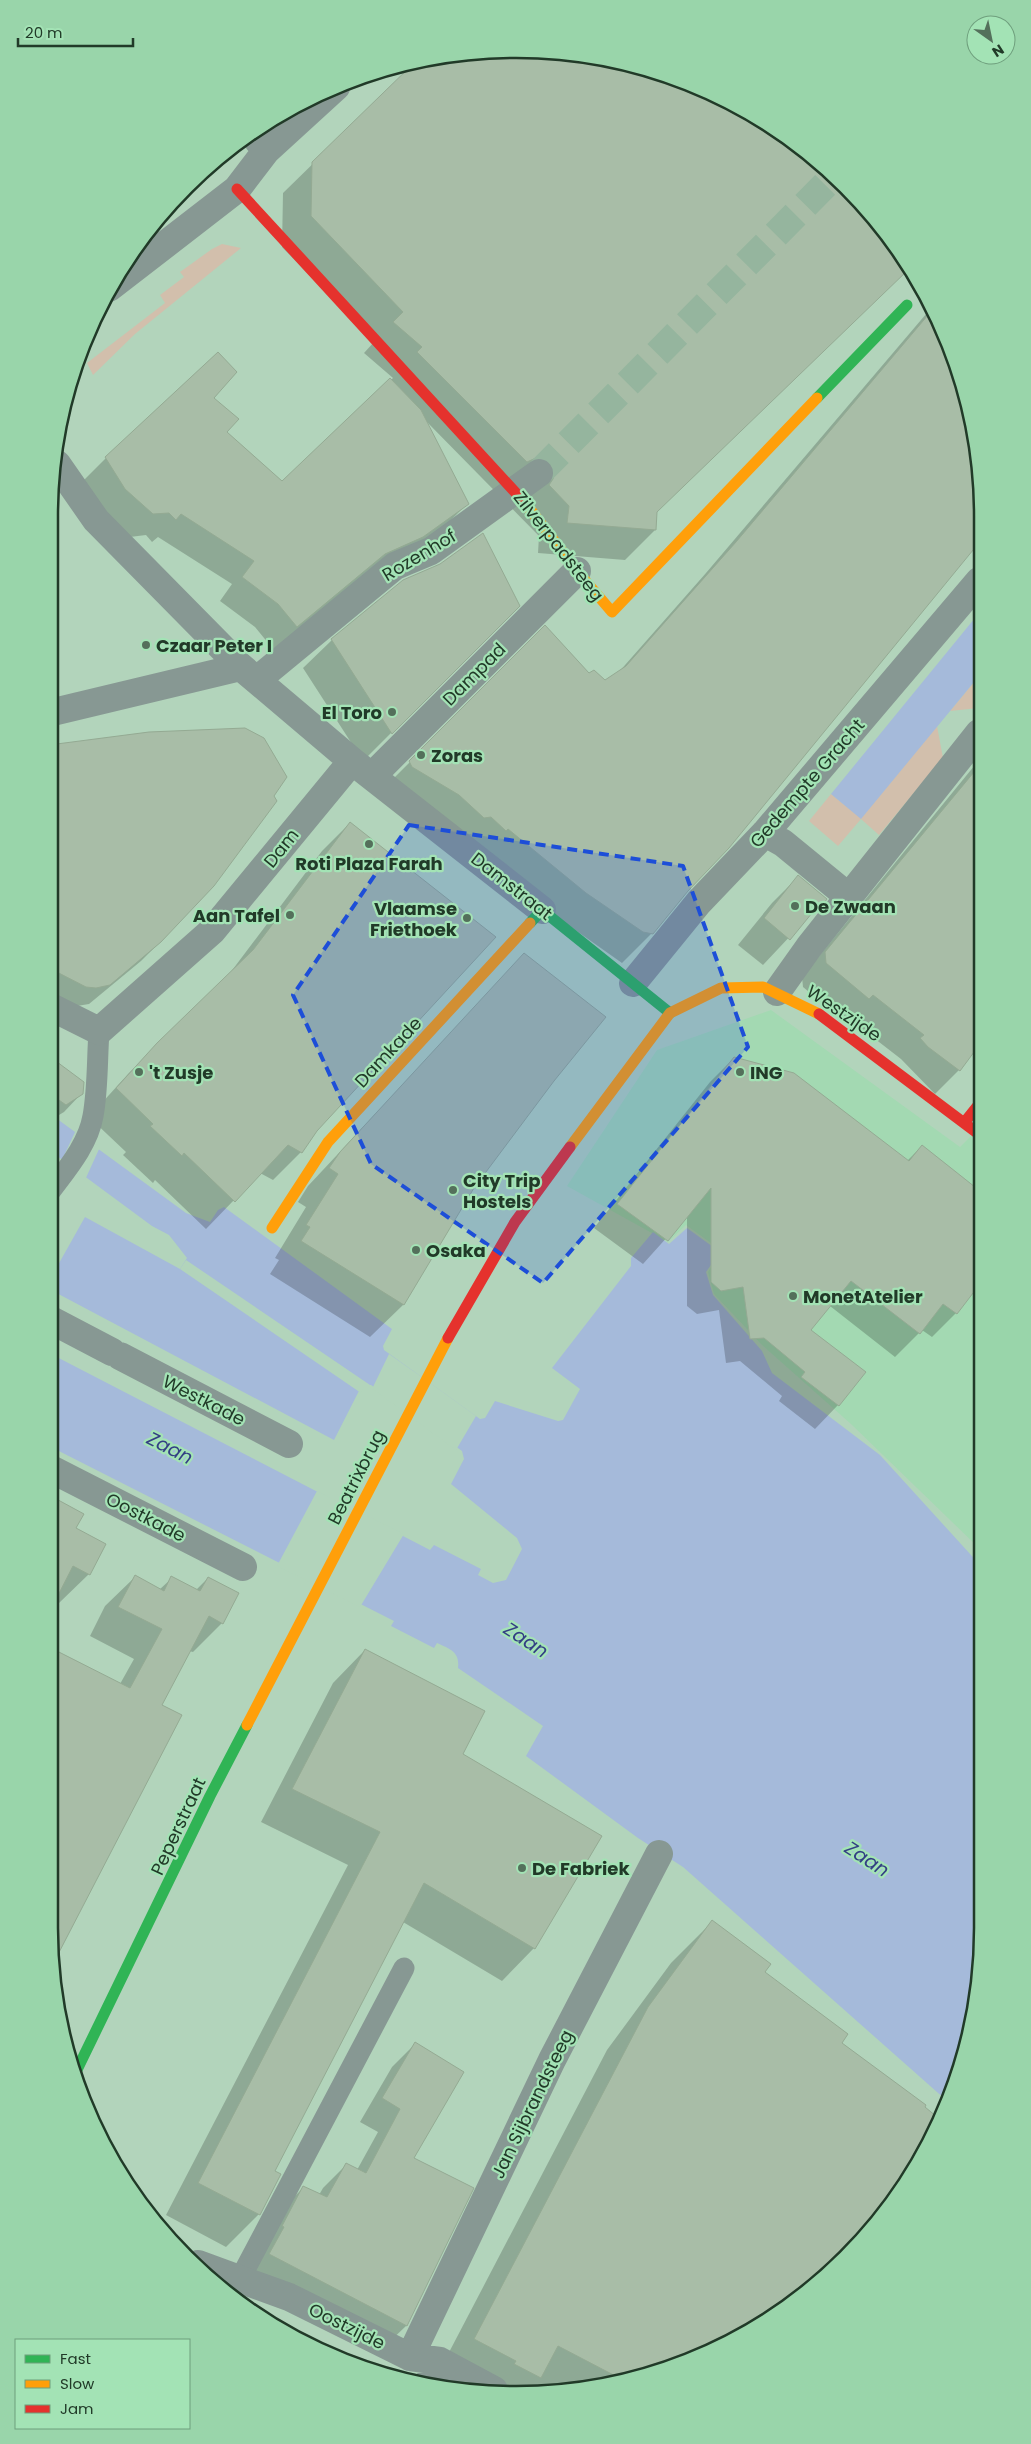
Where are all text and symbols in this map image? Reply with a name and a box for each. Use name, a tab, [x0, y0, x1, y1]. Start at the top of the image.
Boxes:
scale bar	[18, 15, 132, 47]
north arrow	[966, 15, 1016, 65]
text: 20 m	[25, 22, 63, 43]
text: N	[988, 40, 1008, 62]
street label: Zilverpadsteeg	[508, 486, 610, 606]
street label: Rozenhof	[377, 523, 461, 587]
place label: Czaar Peter I	[156, 633, 272, 658]
street label: Dampad	[437, 637, 511, 711]
marker: Czaar Peter I	[140, 639, 152, 651]
place label: El Toro	[322, 700, 382, 725]
marker: El Toro	[386, 706, 398, 718]
street label: Gedempte Gracht	[744, 713, 870, 853]
place label: Zoras	[431, 743, 483, 768]
marker: Zoras	[415, 749, 427, 761]
street label: Dam	[258, 823, 304, 873]
marker: Roti Plaza Farah	[363, 838, 375, 850]
street label: Damstraat	[466, 846, 558, 926]
place label: Roti Plaza Farah	[295, 851, 443, 876]
place label: De Zwaan	[805, 894, 896, 919]
place label: Vlaamse Friethoek	[370, 896, 458, 942]
marker: De Zwaan	[789, 900, 801, 912]
place label: Aan Tafel	[193, 903, 280, 928]
marker: Aan Tafel	[284, 909, 296, 921]
marker: Vlaamse Friethoek	[461, 912, 473, 924]
street label: Westzijde	[802, 979, 886, 1047]
street label: Damkade	[349, 1011, 427, 1093]
place label: 't Zusje	[149, 1060, 213, 1085]
place label: ING	[750, 1060, 783, 1085]
marker: 't Zusje	[133, 1066, 145, 1078]
marker: ING	[734, 1066, 746, 1078]
place label: City Trip Hostels	[463, 1168, 540, 1214]
marker: City Trip Hostels	[447, 1184, 459, 1196]
place label: Osaka	[426, 1238, 486, 1263]
marker: Osaka	[410, 1244, 422, 1256]
place label: MonetAtelier	[803, 1284, 923, 1309]
marker: MonetAtelier	[787, 1290, 799, 1302]
street label: Westkade	[158, 1369, 250, 1431]
water label: Zaan	[142, 1425, 198, 1471]
street label: Beatrixbrug	[321, 1425, 391, 1529]
street label: Oostkade	[102, 1486, 190, 1548]
water label: Zaan	[498, 1615, 554, 1664]
street label: Peperstraat	[144, 1773, 212, 1879]
water label: Zaan	[839, 1834, 895, 1883]
place label: De Fabriek	[532, 1856, 630, 1881]
marker: De Fabriek	[516, 1862, 528, 1874]
street label: Jan Sijbrandsteeg	[485, 2025, 579, 2183]
street label: Oostzijde	[305, 2297, 389, 2355]
legend	[15, 2339, 190, 2429]
text: Fast	[60, 2348, 91, 2369]
text: Slow	[60, 2373, 95, 2394]
text: Jam	[60, 2398, 94, 2419]

